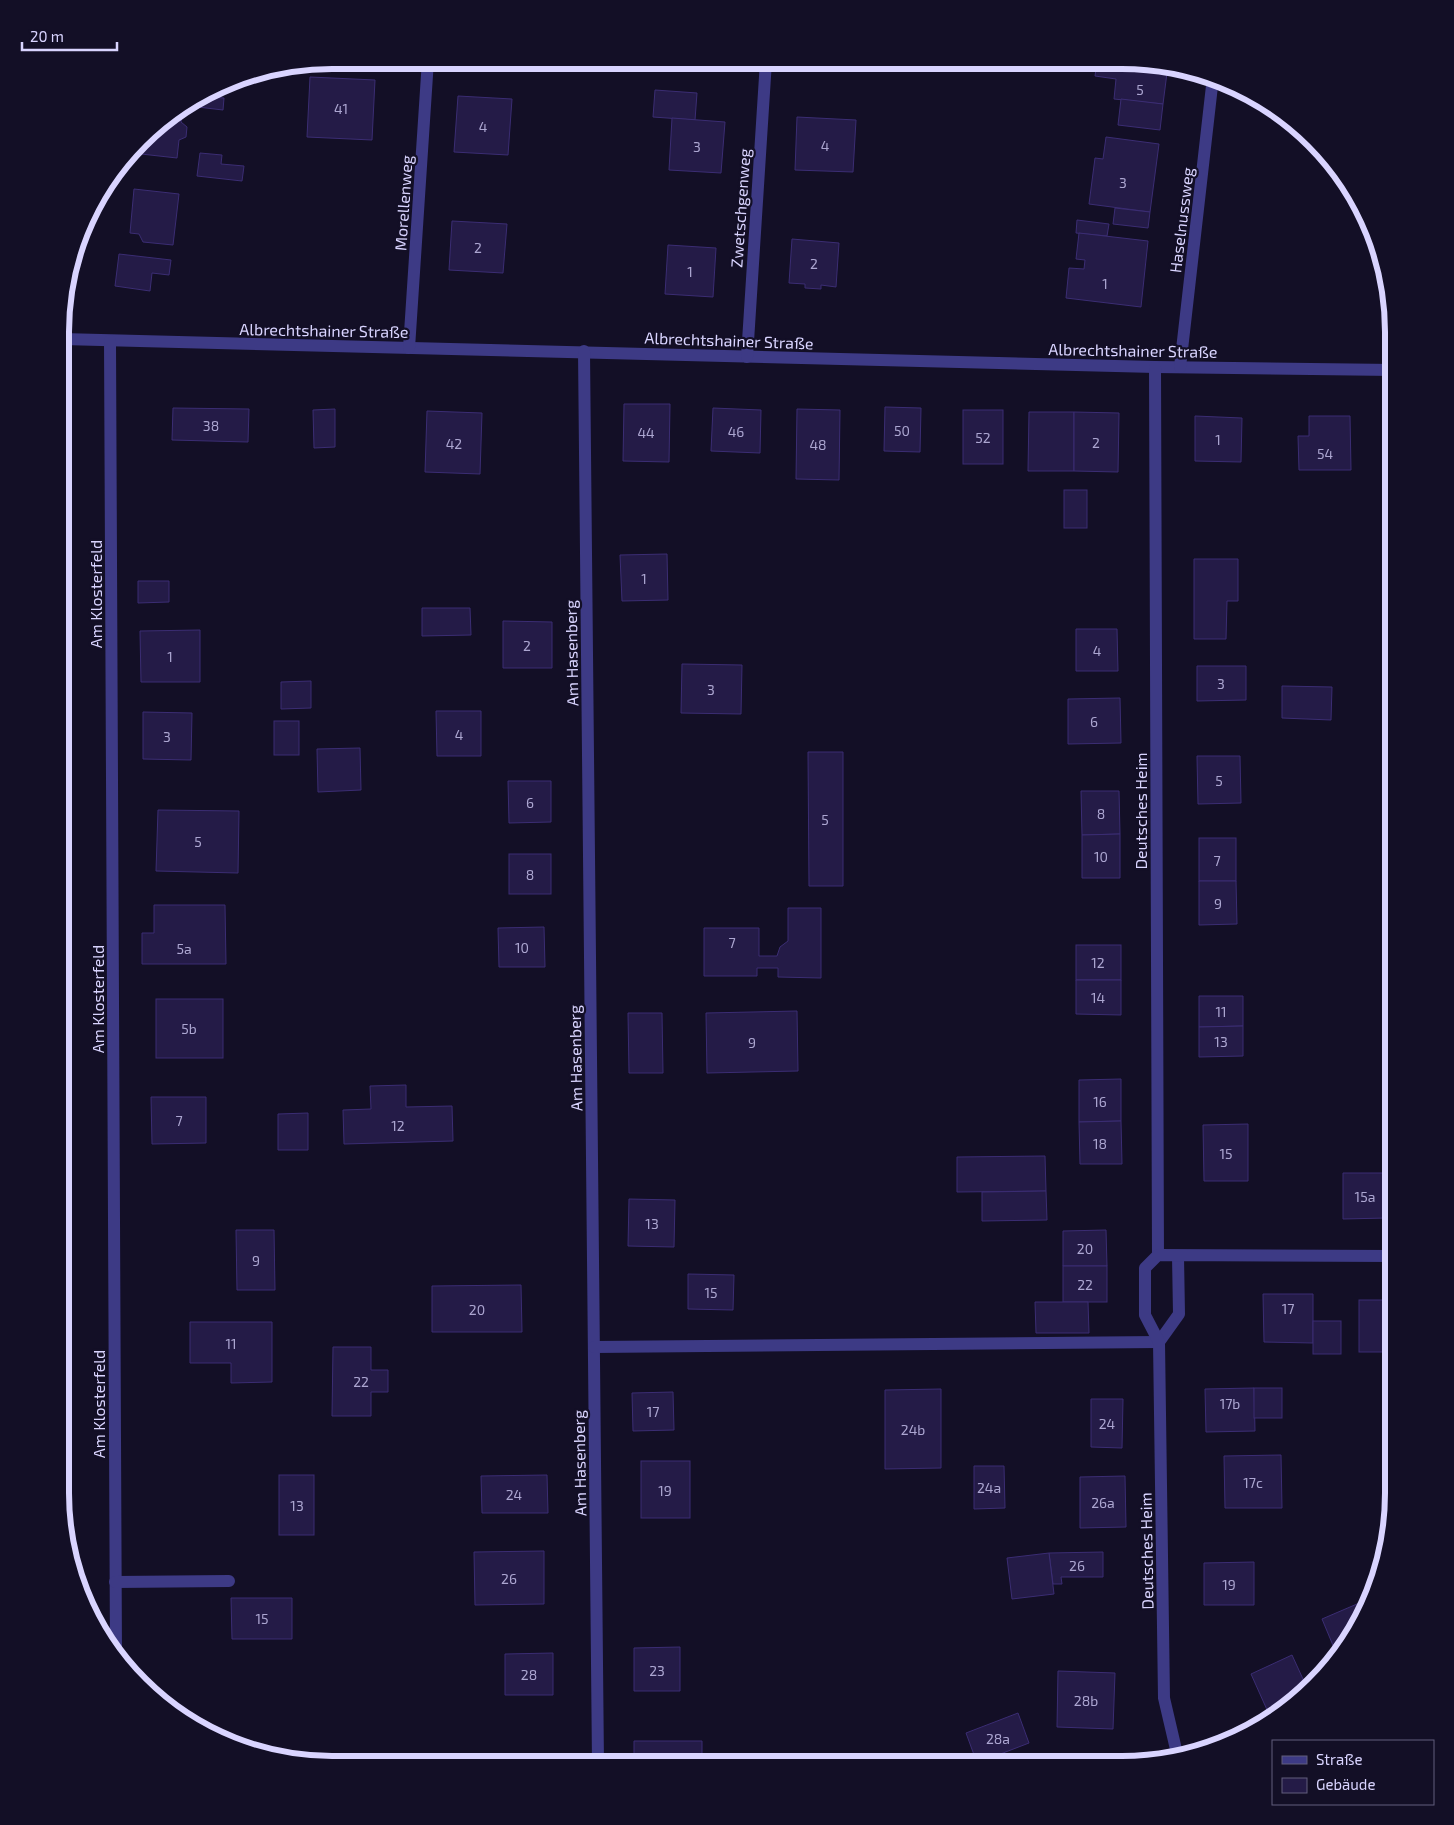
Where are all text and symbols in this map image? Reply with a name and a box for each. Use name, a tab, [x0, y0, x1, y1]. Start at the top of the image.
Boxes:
scale bar	[22, 20, 118, 52]
text: 20 m	[30, 27, 64, 45]
house number: 5	[1136, 81, 1144, 98]
house number: 41	[334, 100, 348, 117]
house number: 4	[479, 118, 487, 135]
house number: 4	[821, 137, 829, 154]
house number: 3	[693, 138, 701, 155]
street label: Zwetschgenweg	[726, 148, 754, 268]
street label: Morellenweg	[390, 154, 416, 252]
street label: Haselnussweg	[1165, 166, 1197, 274]
house number: 3	[1119, 174, 1127, 191]
house number: 2	[474, 239, 482, 256]
house number: 2	[810, 255, 818, 272]
house number: 1	[687, 263, 693, 280]
house number: 1	[1102, 275, 1108, 292]
street label: Albrechtshainer Straße	[239, 319, 409, 341]
street label: Albrechtshainer Straße	[644, 328, 814, 352]
street label: Albrechtshainer Straße	[1048, 339, 1218, 361]
house number: 38	[203, 417, 219, 434]
house number: 50	[894, 422, 910, 439]
house number: 46	[728, 423, 744, 440]
house number: 44	[637, 424, 655, 441]
house number: 52	[975, 429, 991, 446]
house number: 1	[1215, 431, 1221, 448]
house number: 2	[1092, 434, 1100, 451]
house number: 42	[446, 435, 462, 452]
house number: 48	[809, 436, 827, 453]
house number: 54	[1317, 445, 1333, 462]
street label: Am Klosterfeld	[86, 540, 105, 648]
house number: 1	[641, 570, 647, 587]
street label: Am Hasenberg	[561, 600, 581, 706]
house number: 2	[523, 637, 531, 654]
house number: 4	[1093, 642, 1101, 659]
house number: 1	[167, 648, 173, 665]
house number: 3	[1217, 675, 1225, 692]
house number: 3	[707, 681, 715, 698]
house number: 6	[1090, 713, 1098, 730]
house number: 4	[455, 726, 463, 743]
house number: 3	[163, 728, 171, 745]
street label: Deutsches Heim	[1131, 752, 1150, 870]
house number: 5	[1215, 772, 1223, 789]
house number: 6	[526, 794, 534, 811]
house number: 8	[1097, 805, 1105, 822]
house number: 5	[821, 811, 829, 828]
house number: 5	[194, 833, 202, 850]
house number: 10	[1094, 848, 1108, 865]
house number: 7	[1213, 852, 1221, 869]
house number: 8	[526, 866, 534, 883]
house number: 9	[1214, 895, 1222, 912]
house number: 7	[728, 934, 736, 951]
house number: 10	[515, 939, 529, 956]
house number: 5a	[176, 940, 192, 957]
street label: Am Klosterfeld	[88, 945, 107, 1053]
house number: 12	[1091, 954, 1105, 971]
house number: 14	[1091, 989, 1105, 1006]
house number: 11	[1215, 1003, 1227, 1020]
street label: Am Hasenberg	[565, 1005, 585, 1111]
house number: 5b	[181, 1020, 197, 1037]
house number: 13	[1214, 1033, 1228, 1050]
house number: 9	[748, 1034, 756, 1051]
house number: 16	[1093, 1093, 1107, 1110]
house number: 7	[175, 1112, 183, 1129]
house number: 12	[391, 1117, 405, 1134]
house number: 18	[1093, 1135, 1107, 1152]
house number: 15	[1219, 1145, 1233, 1162]
house number: 15a	[1355, 1188, 1375, 1205]
house number: 13	[645, 1215, 659, 1232]
house number: 20	[1077, 1240, 1093, 1257]
house number: 9	[252, 1252, 260, 1269]
house number: 22	[1077, 1276, 1093, 1293]
house number: 15	[704, 1284, 718, 1301]
house number: 17	[1282, 1300, 1294, 1317]
house number: 20	[469, 1301, 485, 1318]
house number: 11	[225, 1335, 237, 1352]
street label: Am Klosterfeld	[89, 1350, 108, 1458]
house number: 22	[353, 1373, 369, 1390]
house number: 17b	[1220, 1395, 1240, 1412]
house number: 17	[647, 1403, 659, 1420]
street label: Am Hasenberg	[569, 1410, 589, 1516]
house number: 24	[1099, 1415, 1115, 1432]
house number: 24b	[901, 1421, 925, 1438]
house number: 17c	[1243, 1474, 1263, 1491]
house number: 24a	[977, 1479, 1001, 1496]
house number: 19	[658, 1482, 672, 1499]
house number: 24	[506, 1486, 522, 1503]
street label: Deutsches Heim	[1135, 1492, 1157, 1610]
house number: 26a	[1091, 1494, 1115, 1511]
house number: 13	[290, 1497, 304, 1514]
house number: 26	[1069, 1557, 1085, 1574]
house number: 26	[501, 1570, 517, 1587]
house number: 19	[1222, 1576, 1236, 1593]
house number: 15	[255, 1610, 269, 1627]
house number: 23	[649, 1662, 665, 1679]
house number: 28	[521, 1666, 537, 1683]
house number: 28b	[1074, 1692, 1098, 1709]
house number: 28a	[986, 1730, 1010, 1747]
legend	[1272, 1740, 1434, 1805]
text: Straße	[1316, 1750, 1362, 1768]
text: Gebäude	[1316, 1775, 1375, 1793]

